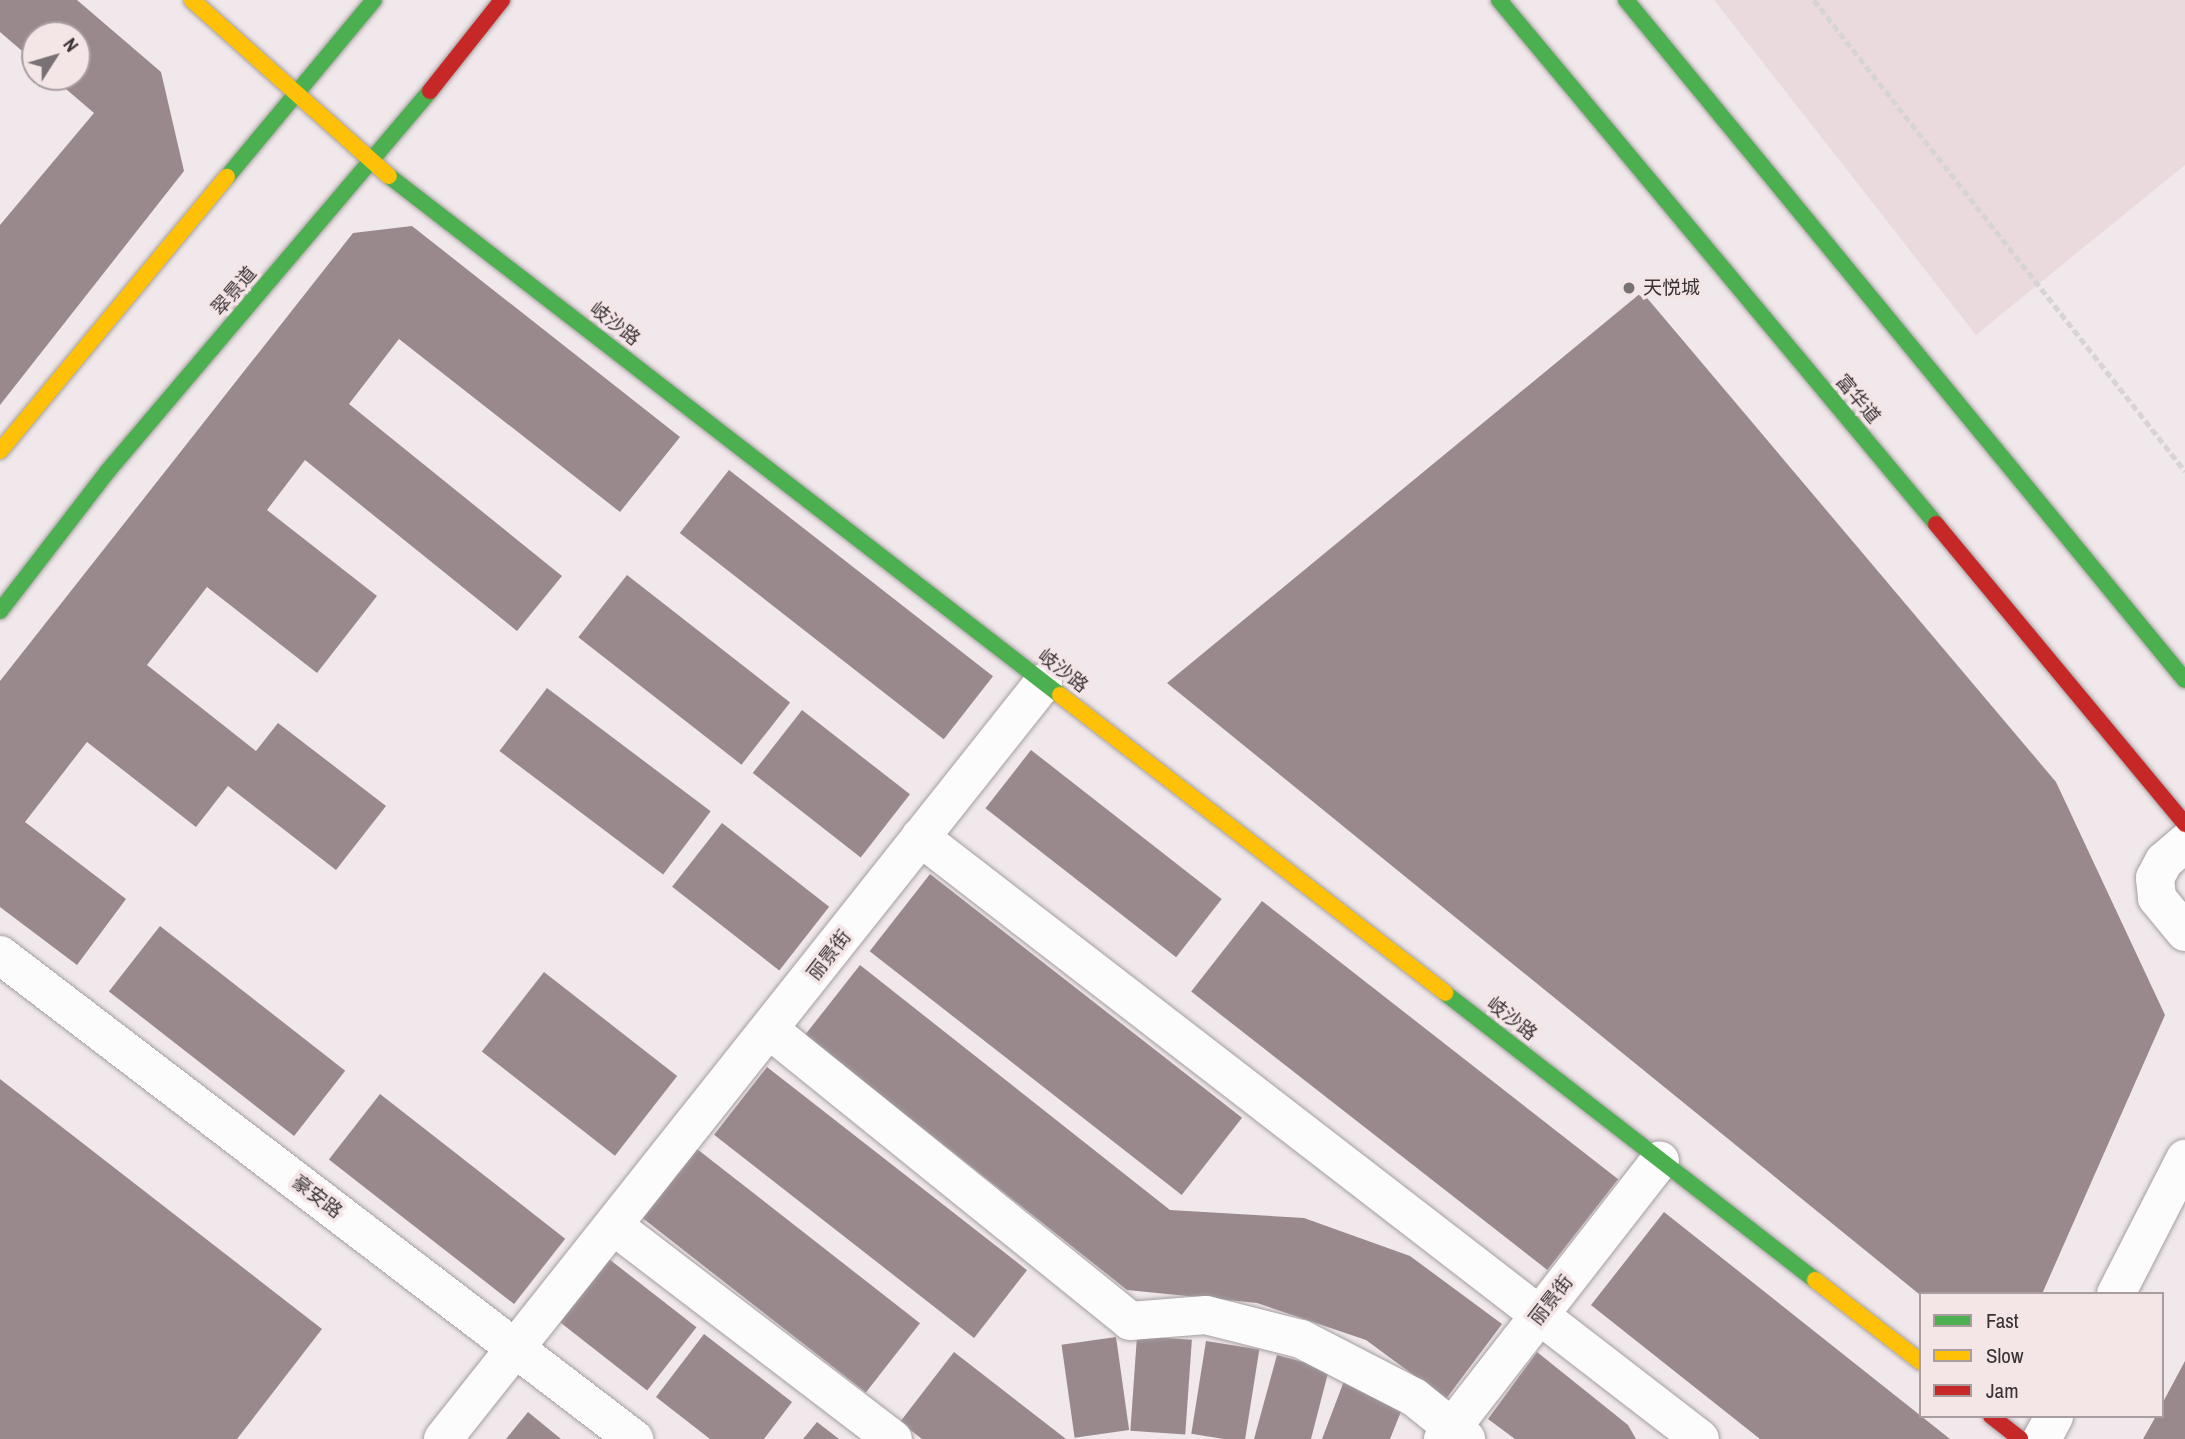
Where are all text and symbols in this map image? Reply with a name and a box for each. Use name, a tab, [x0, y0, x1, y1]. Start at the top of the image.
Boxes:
north arrow	[21, 21, 91, 91]
text: N	[57, 32, 85, 57]
street label: 翠景道	[207, 262, 261, 320]
place label: 天悦城	[1643, 277, 1700, 299]
marker: 天悦城	[1621, 280, 1637, 296]
street label: 岐沙路	[586, 297, 644, 351]
street label: 富华道	[1831, 370, 1885, 428]
street label: 岐沙路	[1034, 644, 1092, 698]
street label: 丽景街	[802, 926, 856, 984]
street label: 岐沙路	[1483, 992, 1541, 1046]
street label: 豪安路	[287, 1171, 347, 1223]
street label: 丽景街	[1524, 1271, 1578, 1329]
legend	[1919, 1292, 2164, 1418]
text: Fast	[1986, 1306, 2019, 1335]
text: Slow	[1986, 1341, 2023, 1370]
text: Jam	[1986, 1376, 2019, 1405]

